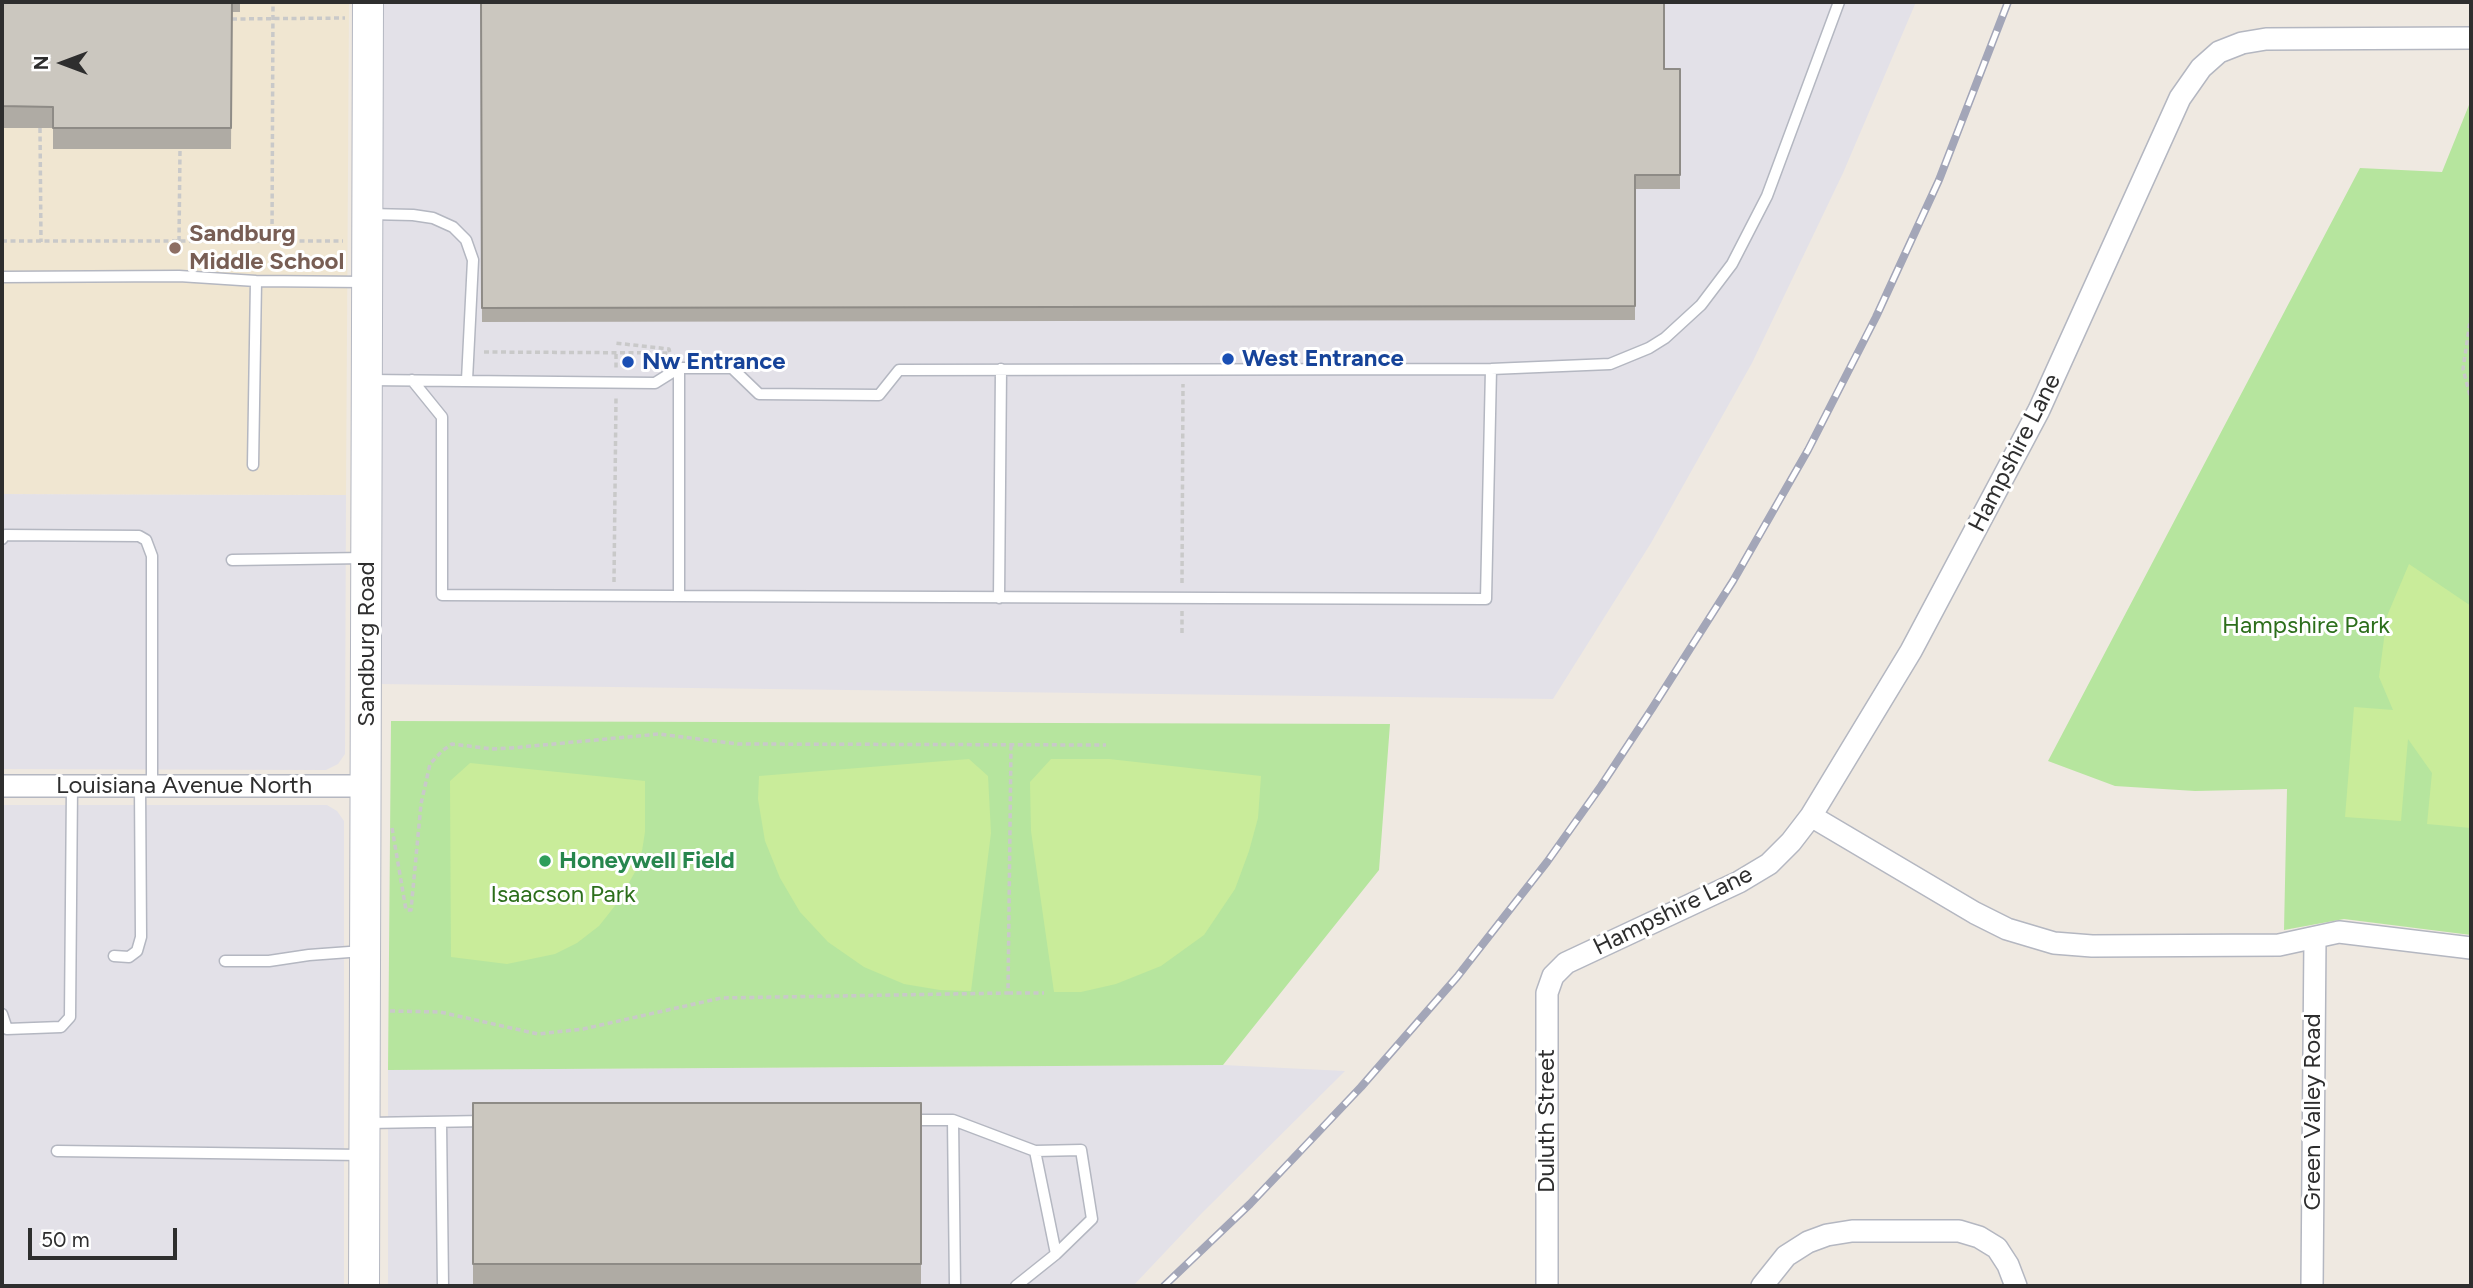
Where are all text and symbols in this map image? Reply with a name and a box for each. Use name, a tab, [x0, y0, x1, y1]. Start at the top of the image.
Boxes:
north arrow	[28, 28, 98, 98]
text: N	[30, 56, 53, 70]
place label: Sandburg Middle School	[189, 220, 344, 276]
marker: Sandburg Middle School	[167, 240, 183, 256]
place label: West Entrance	[1242, 345, 1404, 373]
place label: Nw Entrance	[642, 348, 786, 376]
marker: West Entrance	[1220, 351, 1236, 367]
marker: Nw Entrance	[620, 354, 636, 370]
street label: Hampshire Lane	[1963, 369, 2067, 537]
street label: Sandburg Road	[353, 561, 381, 727]
park label: Hampshire Park	[2222, 612, 2390, 640]
street label: Louisiana Avenue North	[56, 772, 312, 800]
place label: Honeywell Field	[559, 847, 735, 875]
marker: Honeywell Field	[537, 853, 553, 869]
street label: Hampshire Lane	[1589, 860, 1757, 962]
park label: Isaacson Park	[490, 881, 636, 909]
street label: Green Valley Road	[2299, 1014, 2327, 1210]
street label: Duluth Street	[1533, 1049, 1561, 1193]
scale bar	[32, 1214, 180, 1258]
text: 50 m	[41, 1227, 90, 1252]

